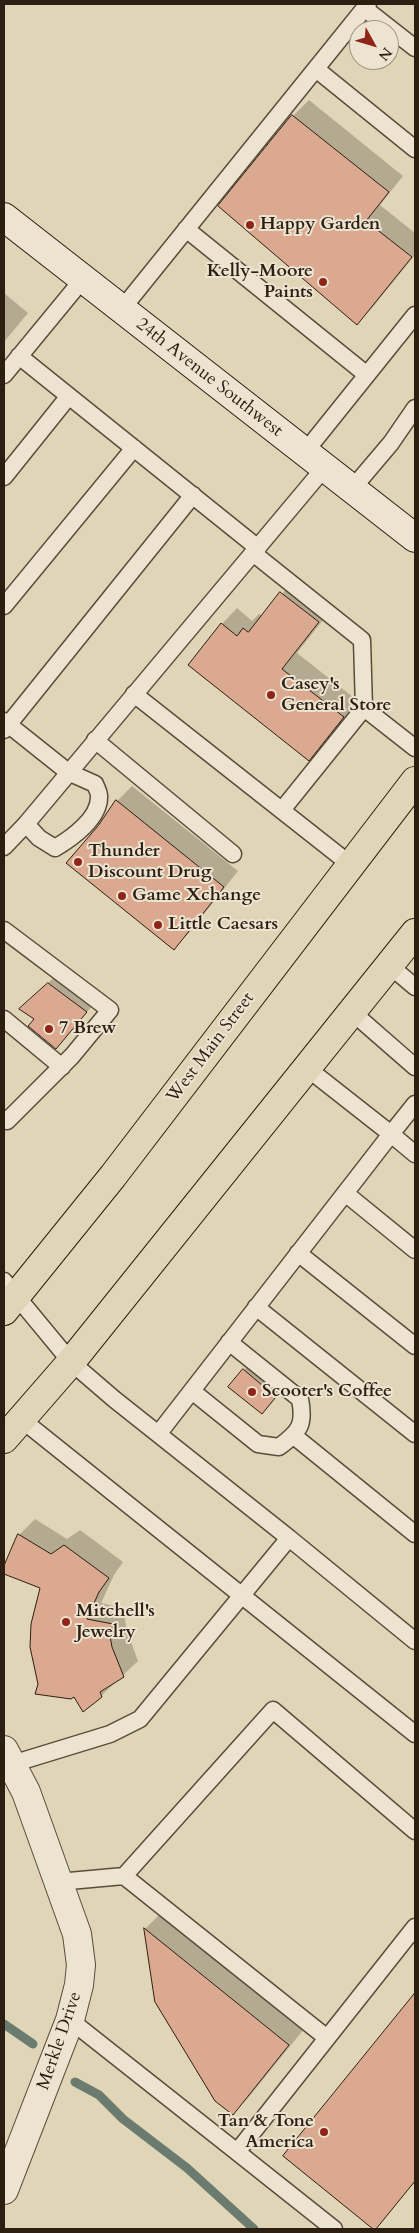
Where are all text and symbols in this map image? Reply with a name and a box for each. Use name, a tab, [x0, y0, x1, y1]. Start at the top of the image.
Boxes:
north arrow	[349, 20, 399, 70]
text: N	[374, 43, 396, 65]
place label: Happy Garden	[260, 214, 380, 236]
marker: Happy Garden	[244, 219, 256, 231]
place label: Kelly-Moore Paints	[207, 261, 313, 304]
marker: Kelly-Moore Paints	[317, 276, 329, 288]
street label: 24th Avenue Southwest	[131, 314, 287, 442]
place label: Casey's General Store	[281, 674, 392, 716]
marker: Casey's General Store	[265, 689, 277, 701]
place label: Thunder Discount Drug	[88, 841, 212, 884]
marker: Thunder Discount Drug	[72, 856, 84, 868]
place label: Game Xchange	[132, 885, 261, 907]
marker: Game Xchange	[116, 890, 128, 902]
place label: Little Caesars	[168, 914, 278, 936]
marker: Little Caesars	[152, 919, 164, 931]
street label: West Main Street	[162, 988, 260, 1108]
place label: 7 Brew	[59, 1018, 116, 1040]
marker: 7 Brew	[43, 1023, 55, 1035]
place label: Scooter's Coffee	[262, 1381, 392, 1403]
marker: Scooter's Coffee	[246, 1386, 258, 1398]
place label: Mitchell's Jewelry	[76, 1601, 155, 1644]
marker: Mitchell's Jewelry	[60, 1616, 72, 1628]
street label: Merkle Drive	[33, 1989, 87, 2093]
place label: Tan & Tone America	[218, 2111, 314, 2154]
marker: Tan & Tone America	[318, 2126, 330, 2138]

